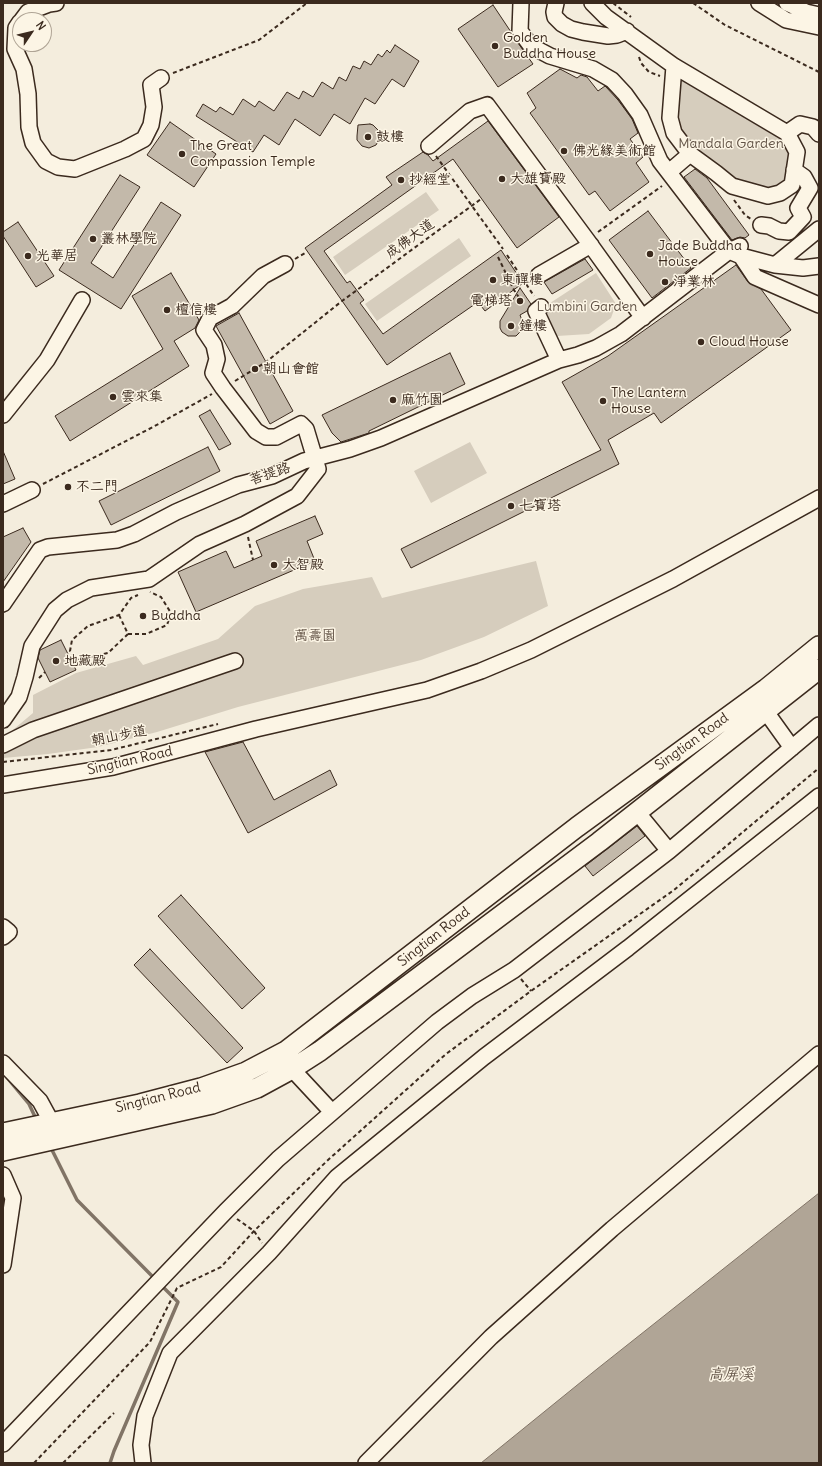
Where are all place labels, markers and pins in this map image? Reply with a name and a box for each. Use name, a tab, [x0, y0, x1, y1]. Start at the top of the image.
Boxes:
place label: Golden Buddha House	[503, 30, 596, 62]
marker: Golden Buddha House	[490, 41, 500, 51]
place label: 鼓樓	[376, 129, 404, 145]
marker: 鼓樓	[363, 132, 373, 142]
place label: The Great Compassion Temple	[190, 138, 315, 170]
place label: 佛光緣美術館	[572, 143, 656, 159]
marker: 佛光緣美術館	[559, 146, 569, 156]
marker: The Great Compassion Temple	[177, 149, 187, 159]
place label: 大雄寶殿	[510, 171, 566, 187]
place label: 抄經堂	[409, 172, 451, 188]
marker: 大雄寶殿	[497, 174, 507, 184]
marker: 抄經堂	[396, 175, 406, 185]
place label: 叢林學院	[101, 231, 157, 247]
marker: 叢林學院	[88, 234, 98, 244]
place label: Jade Buddha House	[658, 238, 742, 270]
place label: 光華居	[36, 248, 78, 264]
marker: Jade Buddha House	[645, 249, 655, 259]
marker: 光華居	[23, 251, 33, 261]
place label: 東禪樓	[501, 272, 543, 288]
place label: 淨業林	[673, 274, 715, 290]
marker: 東禪樓	[488, 275, 498, 285]
marker: 淨業林	[660, 277, 670, 287]
place label: 電梯塔	[470, 293, 512, 309]
marker: 電梯塔	[515, 296, 525, 306]
place label: 檀信樓	[175, 302, 217, 318]
marker: 檀信樓	[162, 305, 172, 315]
place label: 鐘樓	[519, 318, 547, 334]
marker: 鐘樓	[506, 321, 516, 331]
place label: Cloud House	[709, 334, 789, 350]
marker: Cloud House	[696, 337, 706, 347]
place label: 朝山會館	[263, 361, 319, 377]
marker: 朝山會館	[250, 364, 260, 374]
place label: The Lantern House	[611, 385, 687, 418]
place label: 雲來集	[121, 389, 163, 405]
marker: 雲來集	[108, 392, 118, 402]
place label: 麻竹園	[401, 392, 443, 408]
marker: 麻竹園	[388, 395, 398, 405]
marker: The Lantern House	[598, 396, 608, 406]
place label: 不二門	[76, 479, 118, 495]
marker: 不二門	[63, 482, 73, 492]
place label: 七寶塔	[519, 498, 561, 514]
marker: 七寶塔	[506, 501, 516, 511]
place label: 大智殿	[282, 557, 324, 573]
marker: 大智殿	[269, 560, 279, 570]
place label: Buddha	[151, 608, 201, 624]
marker: Buddha	[138, 611, 148, 621]
place label: 地藏殿	[64, 653, 106, 669]
marker: 地藏殿	[51, 656, 61, 666]

